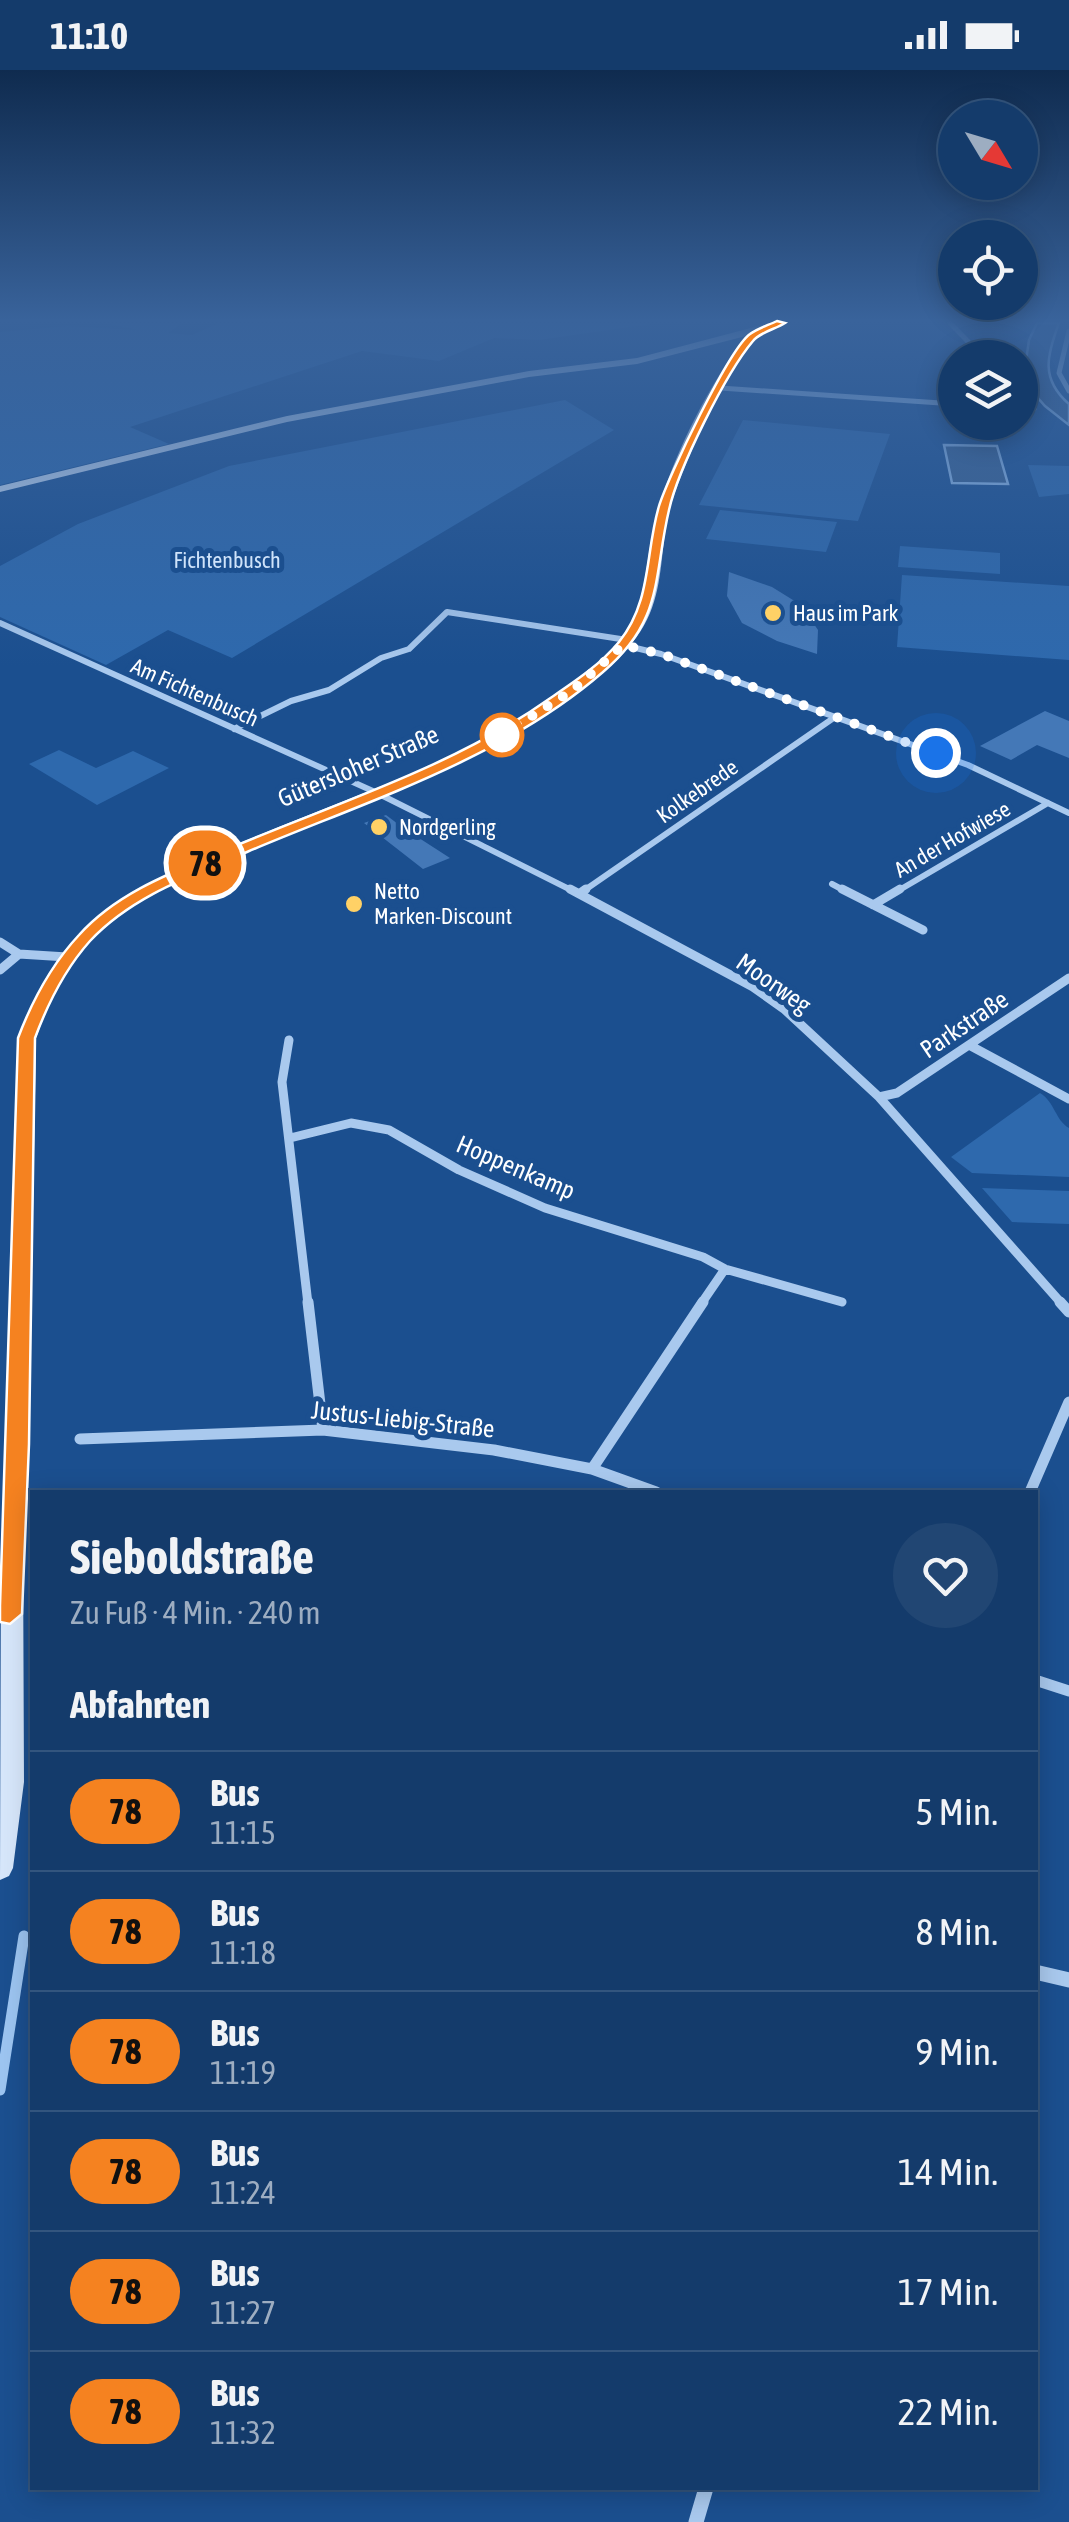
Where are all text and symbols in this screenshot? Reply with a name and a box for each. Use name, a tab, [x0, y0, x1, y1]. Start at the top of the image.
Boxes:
text: 11:10	[50, 14, 128, 57]
north arrow	[938, 100, 1038, 200]
map controls	[938, 100, 1038, 440]
button: locate	[938, 220, 1038, 320]
button: layers	[938, 340, 1038, 440]
park label: Fichtenbusch	[173, 547, 281, 573]
place label: Haus im Park	[793, 600, 898, 626]
marker: Haus im Park	[762, 602, 784, 624]
street label: Am Fichtenbusch	[127, 652, 263, 732]
unlabelled marker	[481, 714, 523, 756]
street label: Gütersloher Straße	[274, 720, 442, 812]
your location	[911, 728, 961, 778]
street label: Kolkebrede	[651, 754, 743, 828]
street label: An der Hofwiese	[889, 795, 1015, 883]
place label: Nordgerling	[399, 814, 496, 840]
marker: Nordgerling	[368, 816, 390, 838]
line badge: 78	[160, 830, 250, 896]
text: 78	[189, 843, 221, 883]
place label: Netto Marken-Discount	[374, 878, 512, 929]
marker: Netto Marken-Discount	[343, 893, 365, 915]
street label: Moorweg	[731, 947, 817, 1019]
street label: Parkstraße	[915, 985, 1013, 1063]
street label: Hoppenkamp	[453, 1130, 579, 1204]
street label: Justus-Liebig-Straße	[310, 1395, 496, 1443]
button: heart	[893, 1523, 998, 1628]
text: Sieboldstraße	[70, 1529, 314, 1584]
text: Zu Fuß · 4 Min. · 240 m	[70, 1594, 321, 1631]
text: Abfahrten	[70, 1683, 210, 1726]
text: Bus	[210, 1771, 260, 1814]
text: 5 Min.	[916, 1790, 998, 1833]
text: 78	[109, 1791, 141, 1831]
text: 11:15	[210, 1814, 276, 1851]
text: Bus	[210, 1891, 260, 1934]
text: 8 Min.	[916, 1910, 998, 1953]
text: 78	[109, 1911, 141, 1951]
text: 11:18	[210, 1934, 276, 1971]
text: Bus	[210, 2011, 260, 2054]
text: 9 Min.	[916, 2030, 998, 2073]
text: 78	[109, 2031, 141, 2071]
text: 11:19	[210, 2054, 276, 2091]
text: Bus	[210, 2131, 260, 2174]
text: 14 Min.	[898, 2150, 998, 2193]
text: 78	[109, 2151, 141, 2191]
text: 11:24	[210, 2174, 276, 2211]
text: Bus	[210, 2251, 260, 2294]
text: 17 Min.	[898, 2270, 998, 2313]
text: 78	[109, 2271, 141, 2311]
text: 11:27	[210, 2294, 276, 2331]
text: Bus	[210, 2371, 260, 2414]
text: 22 Min.	[898, 2390, 998, 2433]
text: 78	[109, 2391, 141, 2431]
text: 11:32	[210, 2414, 276, 2451]

